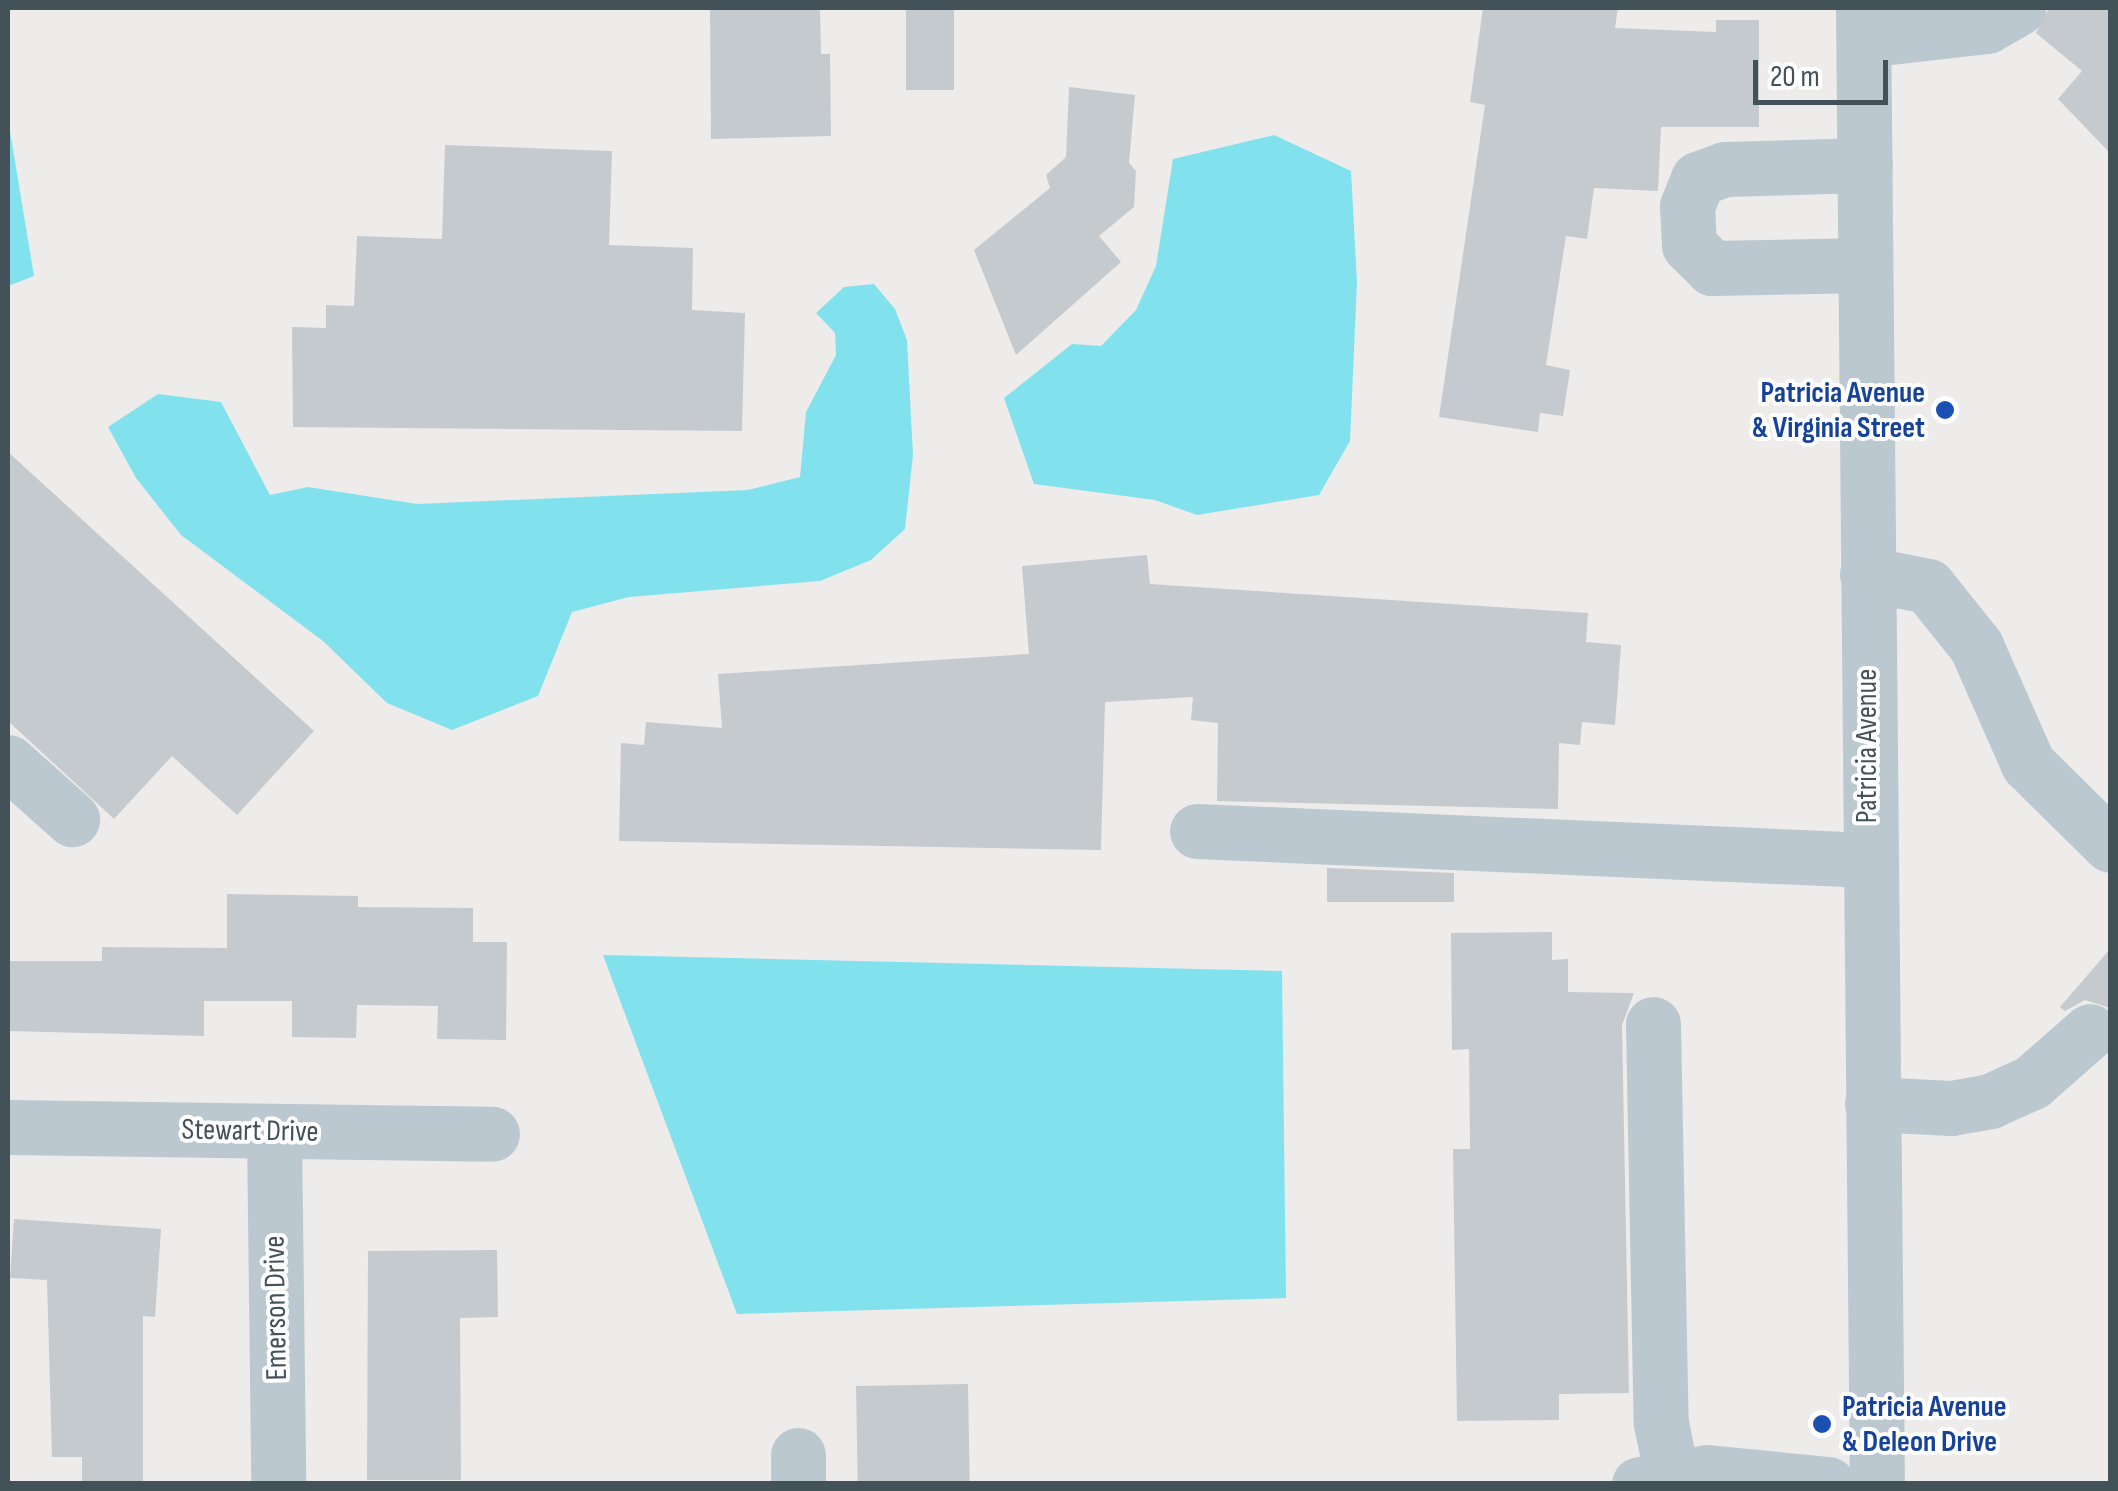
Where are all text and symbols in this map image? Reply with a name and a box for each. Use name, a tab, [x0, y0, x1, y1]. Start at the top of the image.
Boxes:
scale bar	[1758, 40, 1893, 102]
text: 20 m	[1770, 59, 1820, 95]
place label: Patricia Avenue & Virginia Street	[1752, 375, 1925, 446]
marker: Patricia Avenue & Virginia Street	[1934, 399, 1956, 421]
street label: Patricia Avenue	[1849, 669, 1885, 823]
street label: Stewart Drive	[181, 1112, 319, 1150]
street label: Emerson Drive	[257, 1235, 295, 1381]
place label: Patricia Avenue & Deleon Drive	[1842, 1389, 2006, 1460]
marker: Patricia Avenue & Deleon Drive	[1811, 1413, 1833, 1435]

